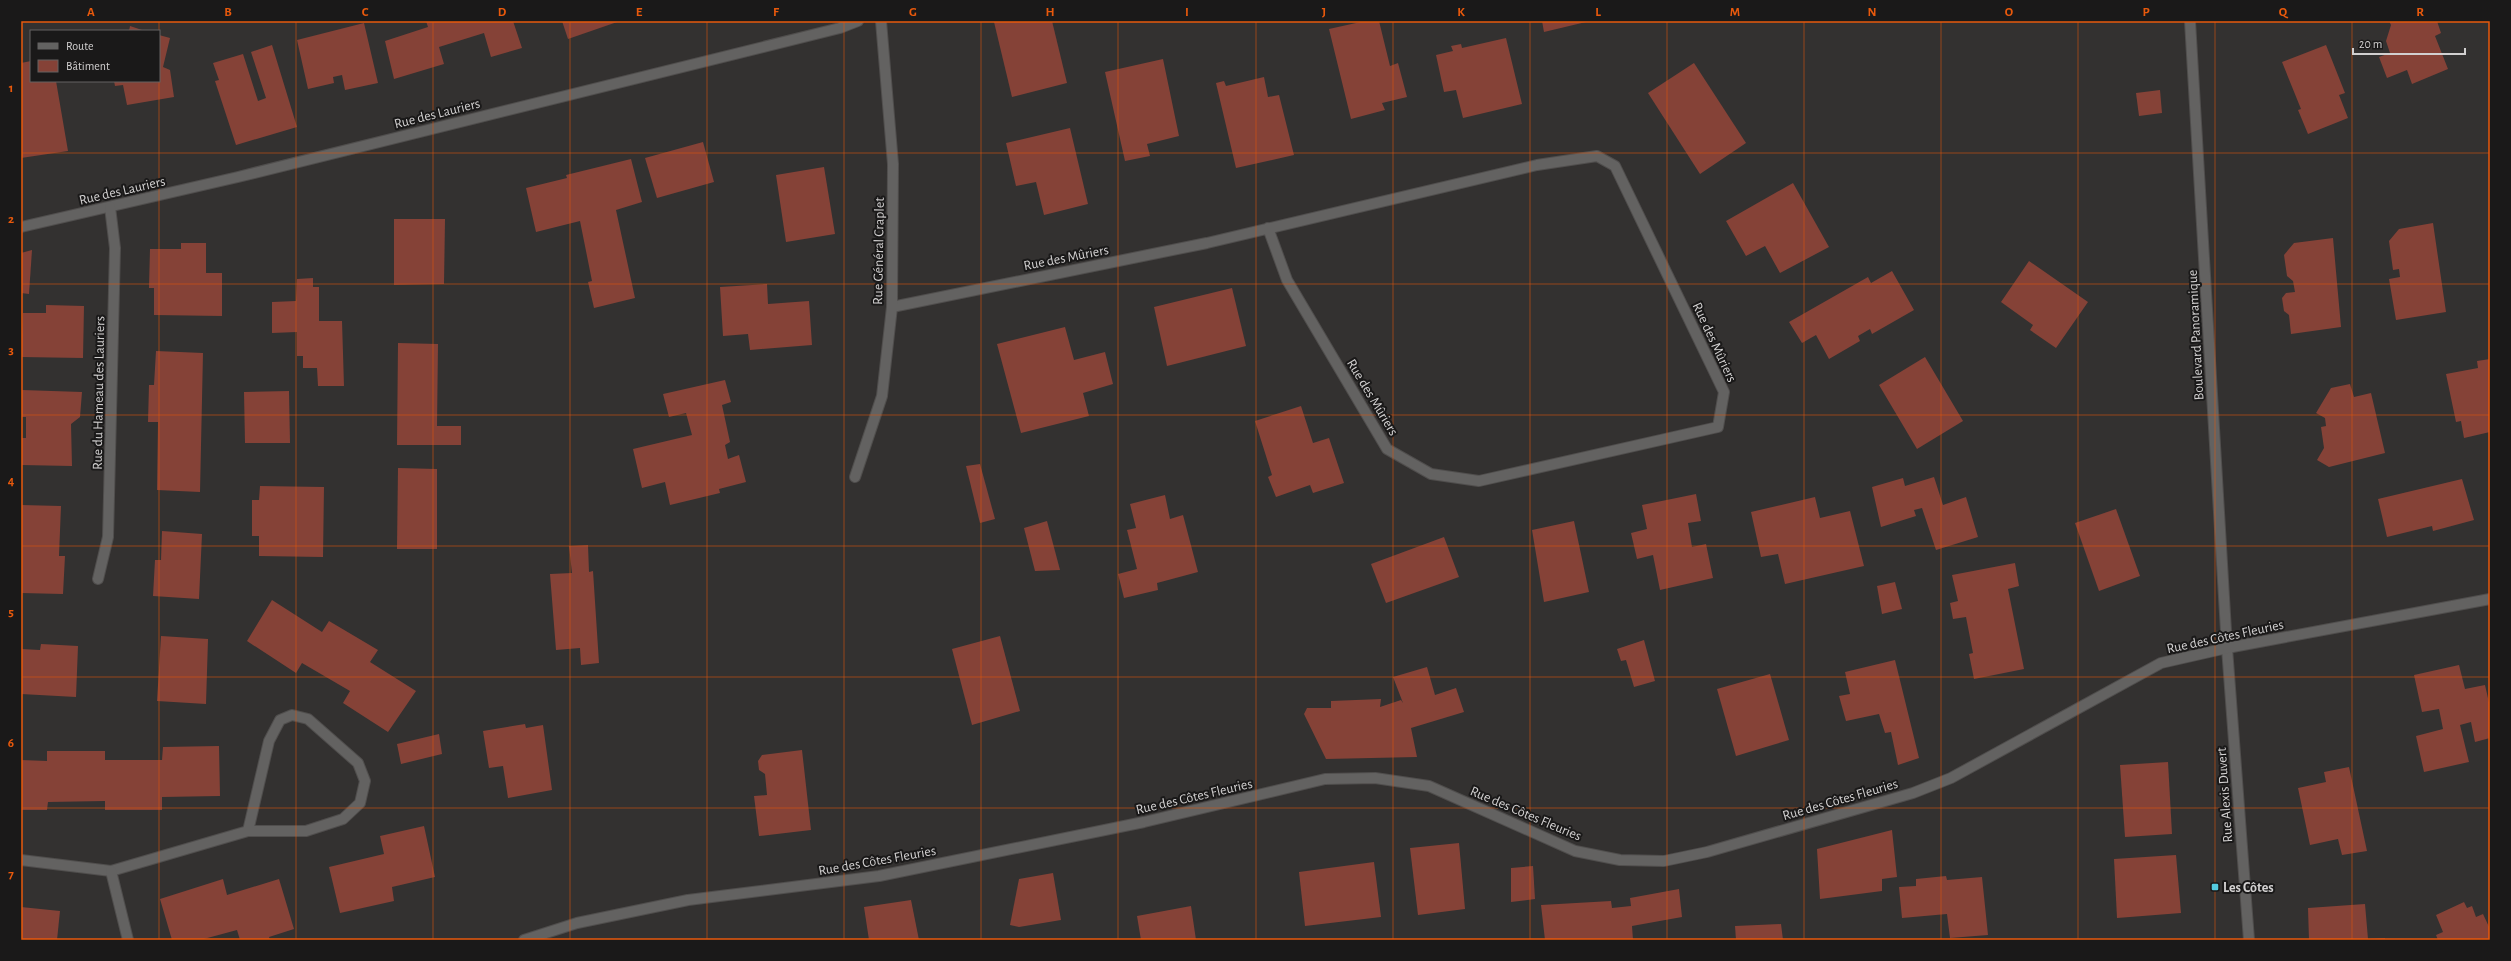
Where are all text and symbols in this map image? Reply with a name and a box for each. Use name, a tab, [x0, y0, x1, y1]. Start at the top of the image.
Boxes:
text: A	[87, 6, 95, 19]
text: B	[224, 6, 232, 19]
text: C	[362, 6, 369, 19]
text: D	[498, 6, 507, 19]
text: E	[636, 6, 643, 19]
text: F	[773, 6, 780, 19]
text: G	[909, 6, 917, 19]
text: H	[1045, 6, 1055, 19]
text: I	[1185, 6, 1189, 19]
text: J	[1322, 6, 1326, 19]
text: K	[1457, 6, 1465, 19]
text: L	[1595, 6, 1601, 19]
text: M	[1730, 6, 1740, 19]
text: N	[1867, 6, 1877, 19]
text: O	[2005, 6, 2014, 19]
text: P	[2142, 6, 2150, 19]
text: Q	[2279, 6, 2289, 19]
text: R	[2416, 6, 2424, 19]
legend	[30, 30, 160, 82]
scale bar	[2353, 30, 2465, 56]
text: 20 m	[2359, 38, 2382, 50]
text: Route	[66, 40, 93, 52]
text: Bâtiment	[66, 60, 110, 72]
text: 1	[9, 82, 13, 95]
street label: Rue des Lauriers	[393, 97, 482, 131]
street label: Rue des Lauriers	[78, 174, 167, 208]
street label: Rue Général Craplet	[871, 197, 887, 305]
text: 2	[8, 213, 14, 226]
street label: Rue des Mûriers	[1022, 243, 1110, 273]
street label: Boulevard Panoramique	[2186, 269, 2206, 401]
street label: Rue des Mûriers	[1689, 300, 1739, 385]
street label: Rue du Hameau des Lauriers	[91, 316, 107, 470]
text: 3	[8, 344, 14, 357]
street label: Rue des Mûriers	[1344, 357, 1400, 438]
text: 4	[8, 475, 15, 488]
text: 5	[8, 606, 14, 619]
street label: Rue des Côtes Fleuries	[2165, 618, 2285, 656]
text: 6	[8, 737, 14, 750]
street label: Rue Alexis Duvert	[2215, 746, 2235, 843]
street label: Rue des Côtes Fleuries	[1135, 777, 1254, 817]
street label: Rue des Côtes Fleuries	[1781, 777, 1899, 823]
street label: Rue des Côtes Fleuries	[1468, 784, 1583, 844]
street label: Rue des Côtes Fleuries	[817, 844, 937, 878]
text: 7	[8, 868, 14, 881]
place label: Les Côtes	[2223, 881, 2274, 895]
marker: Les Côtes	[2210, 882, 2220, 892]

